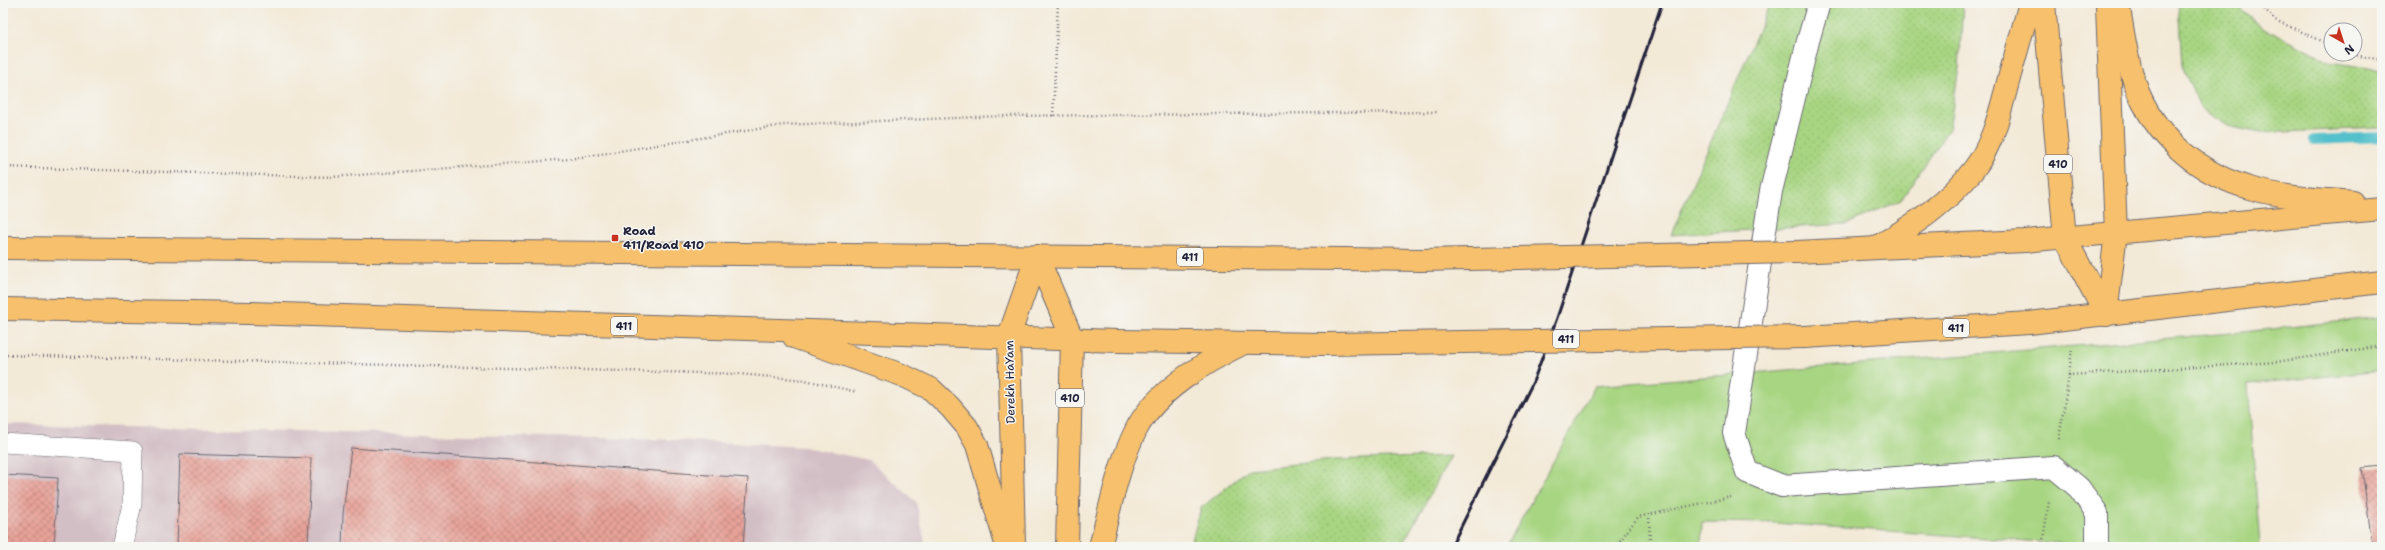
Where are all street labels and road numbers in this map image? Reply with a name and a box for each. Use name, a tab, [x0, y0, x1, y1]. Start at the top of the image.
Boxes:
road number: 410	[2044, 155, 2072, 173]
road number: 411	[1177, 248, 1203, 266]
road number: 411	[611, 317, 637, 335]
road number: 411	[1943, 319, 1969, 337]
road number: 411	[1553, 330, 1579, 348]
street label: Derekh HaYam	[1001, 340, 1019, 424]
road number: 410	[1056, 389, 1084, 407]

